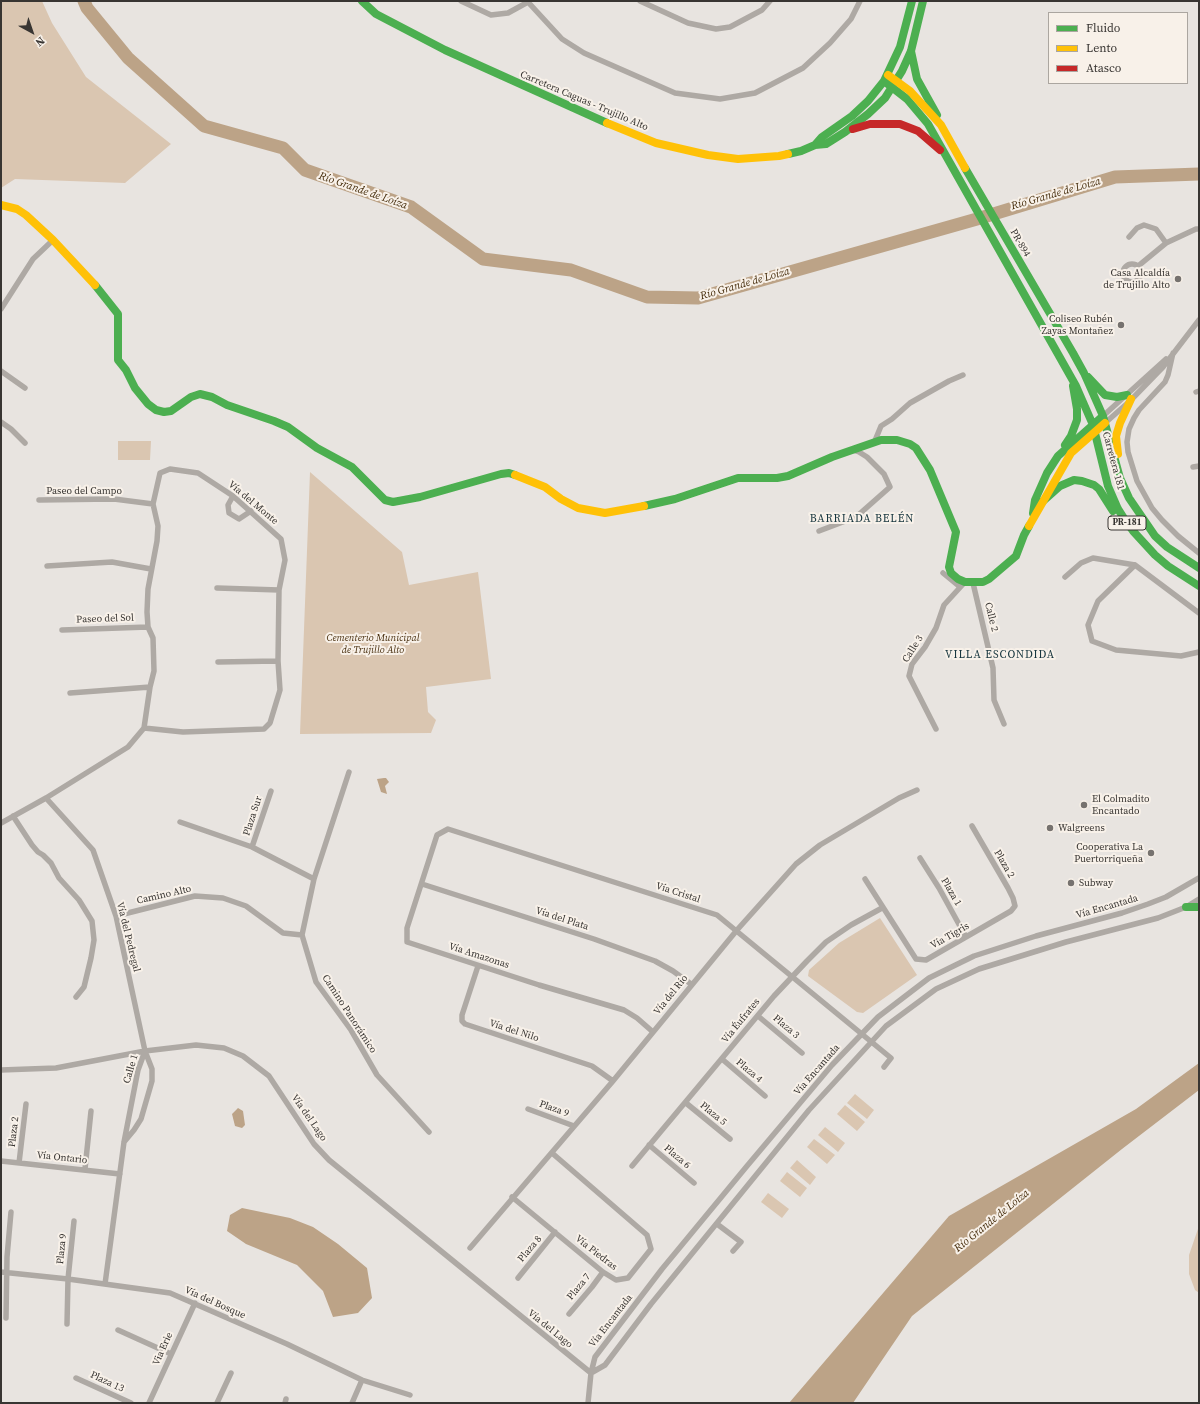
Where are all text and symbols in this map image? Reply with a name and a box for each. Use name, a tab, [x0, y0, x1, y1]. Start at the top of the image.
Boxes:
north arrow	[12, 12, 52, 52]
legend	[1048, 12, 1188, 84]
text: Fluido	[1086, 20, 1120, 36]
text: N	[32, 33, 48, 50]
text: Lento	[1086, 40, 1117, 56]
text: Atasco	[1086, 60, 1121, 76]
street label: Carretera Caguas - Trujillo Alto	[518, 69, 650, 133]
water label: Río Grande de Loíza	[317, 170, 409, 212]
water label: Río Grande de Loíza	[1010, 175, 1102, 213]
street label: PR-894	[1007, 227, 1033, 259]
water label: Río Grande de Loíza	[699, 265, 791, 303]
place label: Casa Alcaldía de Trujillo Alto	[1103, 267, 1170, 290]
marker: Casa Alcaldía de Trujillo Alto	[1173, 274, 1183, 284]
place label: Coliseo Rubén Zayas Montañez	[1041, 313, 1113, 336]
marker: Coliseo Rubén Zayas Montañez	[1116, 320, 1126, 330]
street label: Carretera 181	[1099, 431, 1127, 491]
street label: Vía del Monte	[226, 479, 280, 527]
street label: Paseo del Campo	[46, 485, 122, 497]
district label: BARRIADA BELÉN	[810, 512, 914, 526]
road number: PR-181	[1108, 516, 1146, 530]
street label: Calle 2	[982, 601, 1000, 633]
street label: Paseo del Sol	[76, 612, 134, 626]
park label: Cementerio Municipal de Trujillo Alto	[327, 632, 419, 656]
street label: Calle 3	[900, 633, 926, 665]
district label: VILLA ESCONDIDA	[945, 648, 1055, 662]
place label: El Colmadito Encantado	[1092, 793, 1150, 816]
street label: Plaza Sur	[241, 795, 265, 837]
marker: El Colmadito Encantado	[1079, 800, 1089, 810]
place label: Walgreens	[1058, 822, 1105, 834]
marker: Walgreens	[1045, 823, 1055, 833]
place label: Cooperativa La Puertorriqueña	[1074, 841, 1143, 864]
street label: Plaza 2	[991, 848, 1017, 880]
marker: Cooperativa La Puertorriqueña	[1146, 848, 1156, 858]
street label: Plaza 1	[938, 876, 964, 908]
place label: Subway	[1079, 877, 1113, 889]
marker: Subway	[1066, 878, 1076, 888]
street label: Vía Cristal	[654, 880, 702, 906]
street label: Camino Alto	[136, 883, 192, 907]
street label: Vía Encantada	[1075, 892, 1139, 922]
street label: Vía del Pedregal	[114, 901, 142, 973]
street label: Vía del Plata	[534, 905, 590, 933]
street label: Vía Tigris	[929, 920, 971, 952]
street label: Vía Amazonas	[447, 941, 511, 971]
street label: Camino Panorámico	[319, 972, 379, 1056]
street label: Vía del Río	[651, 973, 691, 1017]
street label: Vía Éufrates	[719, 996, 763, 1046]
street label: Plaza 3	[770, 1012, 802, 1042]
street label: Vía del Nilo	[488, 1017, 540, 1045]
street label: Vía Encantada	[792, 1042, 842, 1098]
street label: Calle 1	[121, 1053, 141, 1085]
street label: Plaza 4	[733, 1056, 765, 1086]
street label: Vía del Lago	[289, 1092, 329, 1144]
street label: Plaza 9	[537, 1098, 571, 1120]
street label: Plaza 5	[697, 1100, 729, 1128]
street label: Plaza 2	[6, 1116, 22, 1148]
street label: Plaza 6	[661, 1142, 693, 1172]
street label: Vía Ontario	[36, 1149, 88, 1167]
water label: Río Grande de Loíza	[952, 1187, 1032, 1255]
street label: Plaza 9	[54, 1233, 70, 1265]
street label: Plaza 8	[515, 1233, 545, 1265]
street label: Vía Piedras	[573, 1233, 619, 1273]
street label: Plaza 7	[565, 1271, 593, 1303]
street label: Vía del Bosque	[183, 1284, 247, 1322]
street label: Vía Encantada	[587, 1292, 635, 1350]
street label: Vía del Lago	[525, 1307, 575, 1351]
street label: Via Erie	[150, 1330, 176, 1368]
street label: Plaza 13	[88, 1369, 126, 1395]

